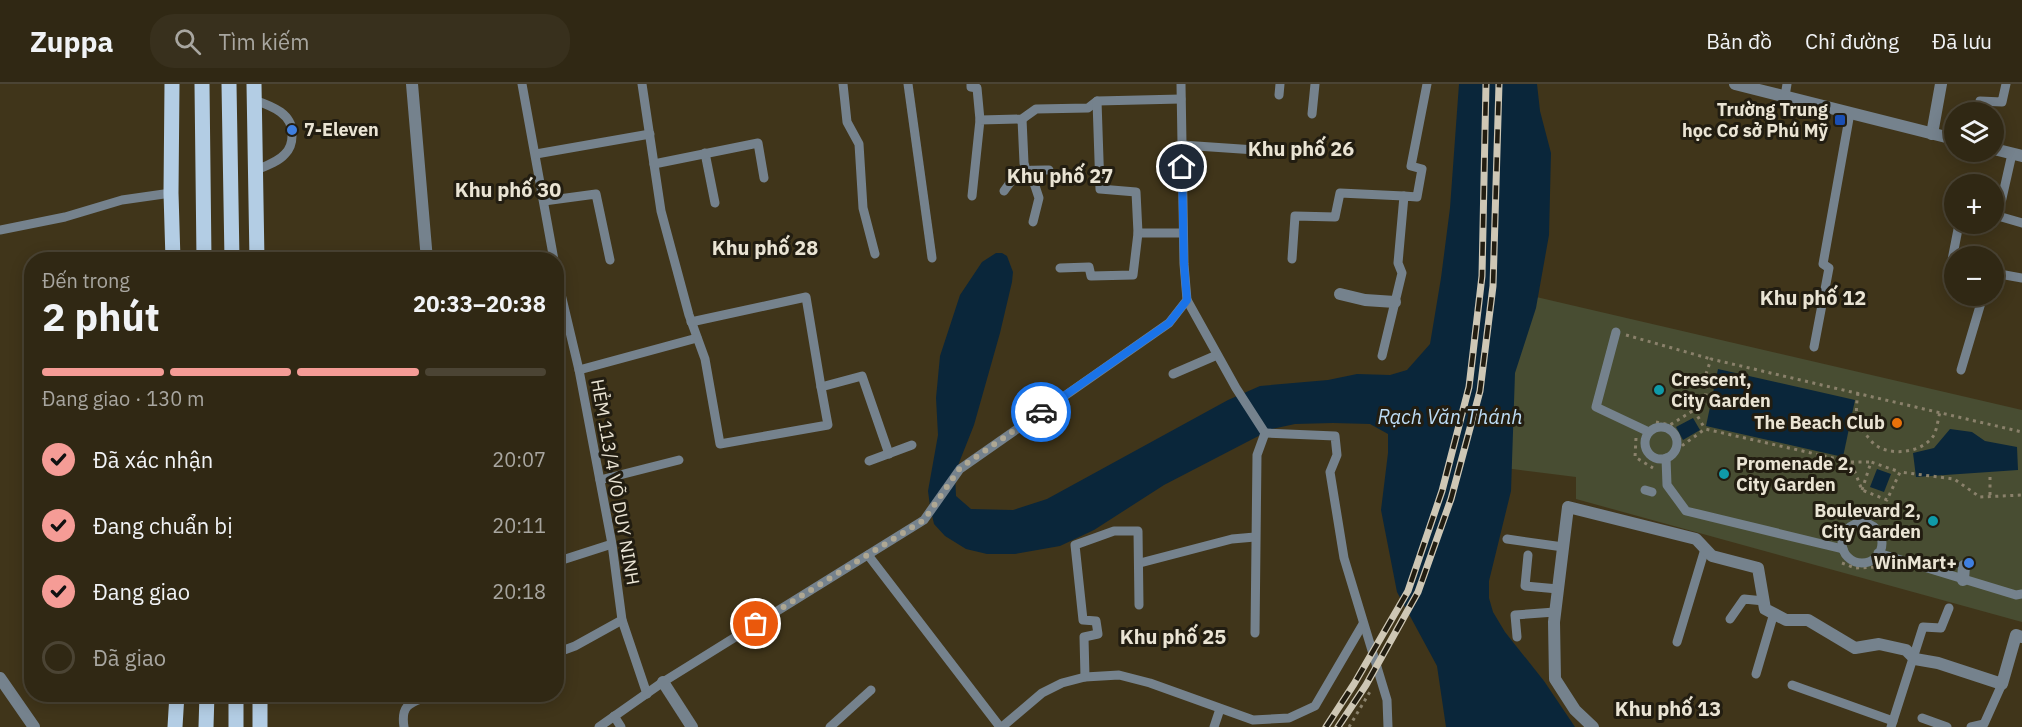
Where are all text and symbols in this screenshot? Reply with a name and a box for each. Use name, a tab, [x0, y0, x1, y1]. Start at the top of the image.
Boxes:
search box	[150, 14, 570, 68]
text: Zuppa	[30, 23, 114, 60]
icon: search	[171, 25, 204, 58]
text: Tìm kiếm	[219, 27, 309, 56]
text: Bản đồ	[1706, 27, 1772, 55]
text: Chỉ đường	[1805, 27, 1899, 55]
text: Đã lưu	[1932, 27, 1992, 55]
place label: Trường Trung học Cơ sở Phú Mỹ	[1682, 98, 1828, 142]
map controls	[1944, 102, 2004, 306]
button: layers	[1944, 102, 2004, 162]
marker: Trường Trung học Cơ sở Phú Mỹ	[1833, 113, 1847, 127]
place label: 7-Eleven	[304, 118, 379, 141]
marker: 7-Eleven	[285, 123, 299, 137]
district label: Khu phố 26	[1248, 135, 1354, 162]
pin	[1156, 141, 1207, 192]
icon: home	[1165, 150, 1198, 183]
district label: Khu phố 27	[1007, 162, 1113, 189]
button: +	[1944, 174, 2004, 234]
district label: Khu phố 30	[455, 176, 561, 203]
district label: Khu phố 28	[712, 234, 818, 261]
button: −	[1944, 246, 2004, 306]
text: Đến trong	[42, 267, 130, 294]
district label: Khu phố 12	[1760, 284, 1866, 311]
text: 20:33–20:38	[413, 289, 546, 318]
text: 2 phút	[42, 291, 160, 342]
place label: Crescent, City Garden	[1671, 368, 1771, 412]
street label: HẺM 113/4 VÕ DUY NINH	[586, 377, 645, 587]
courier	[1011, 382, 1071, 442]
marker: Crescent, City Garden	[1652, 383, 1666, 397]
text: Đang giao · 130 m	[42, 385, 204, 412]
icon: car	[1025, 396, 1058, 429]
water label: Rạch Văn Thánh	[1378, 403, 1522, 430]
place label: The Beach Club	[1754, 411, 1885, 434]
marker: The Beach Club	[1890, 416, 1904, 430]
icon: check	[42, 443, 75, 476]
text: Đã xác nhận	[93, 445, 213, 474]
text: 20:07	[492, 446, 546, 473]
place label: Promenade 2, City Garden	[1736, 452, 1854, 496]
marker: Promenade 2, City Garden	[1717, 467, 1731, 481]
place label: Boulevard 2, City Garden	[1814, 499, 1921, 543]
icon: check	[42, 509, 75, 542]
text: Đang chuẩn bị	[93, 511, 233, 540]
text: 20:11	[492, 512, 546, 539]
marker: Boulevard 2, City Garden	[1926, 514, 1940, 528]
place label: WinMart+	[1874, 551, 1957, 574]
marker: WinMart+	[1962, 556, 1976, 570]
icon: check	[42, 575, 75, 608]
text: Đang giao	[93, 577, 190, 606]
text: 20:18	[492, 578, 546, 605]
pin	[730, 598, 781, 649]
icon: bag	[739, 607, 772, 640]
district label: Khu phố 25	[1120, 623, 1226, 650]
text: Đã giao	[93, 643, 166, 672]
district label: Khu phố 13	[1615, 695, 1721, 722]

